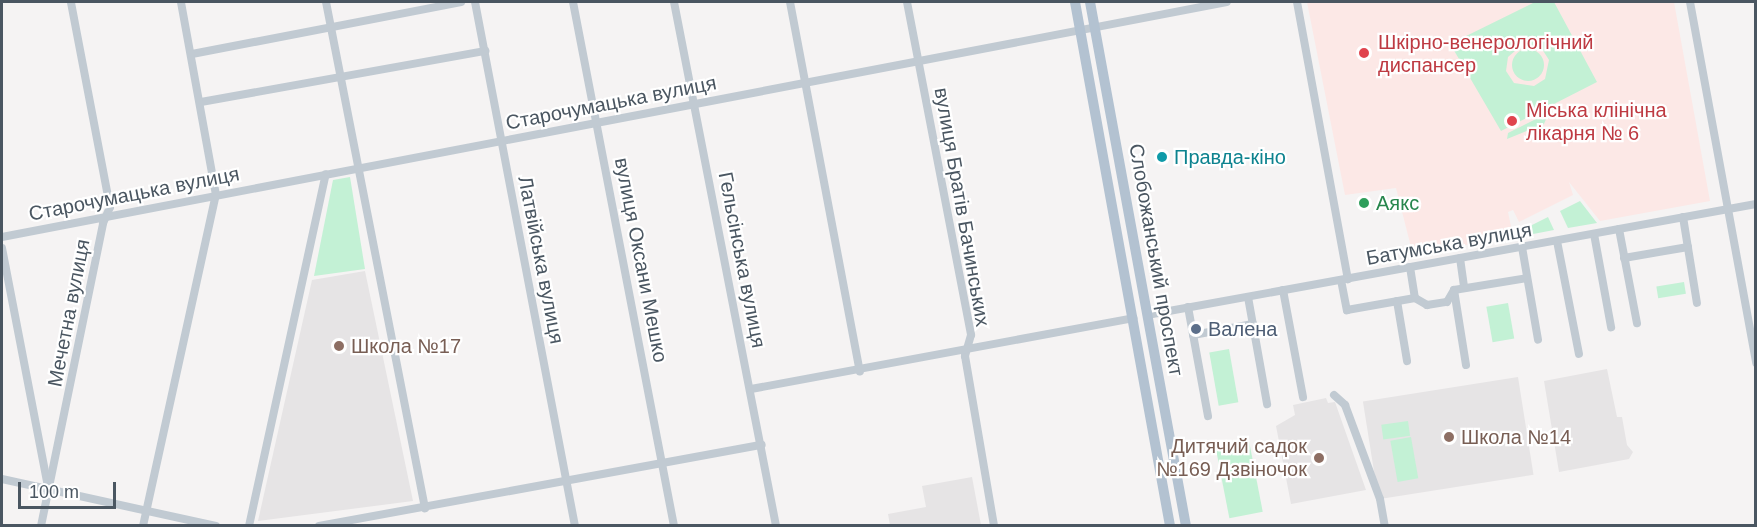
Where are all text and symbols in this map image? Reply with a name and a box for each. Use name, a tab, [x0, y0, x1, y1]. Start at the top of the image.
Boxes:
place label: Шкірно-венерологічний диспансер	[1378, 30, 1594, 77]
marker: Шкірно-венерологічний диспансер	[1355, 44, 1373, 62]
street label: Старочумацька вулиця	[504, 71, 718, 135]
street label: вулиця Братів Бачинських	[929, 86, 995, 328]
place label: Міська клінічна лікарня № 6	[1526, 98, 1667, 145]
marker: Міська клінічна лікарня № 6	[1503, 112, 1521, 130]
street label: Слобожанський проспект	[1124, 142, 1188, 378]
place label: Правда-кіно	[1174, 145, 1286, 169]
marker: Правда-кіно	[1155, 150, 1169, 164]
street label: вулиця Оксани Мешко	[609, 156, 673, 364]
street label: Старочумацька вулиця	[27, 162, 241, 226]
street label: Гельсінська вулиця	[713, 170, 771, 350]
street label: Латвійська вулиця	[513, 174, 569, 346]
place label: Аякс	[1376, 191, 1419, 215]
marker: Аякс	[1357, 196, 1371, 210]
street label: Батумська вулиця	[1364, 218, 1534, 270]
street label: Мечетна вулиця	[43, 237, 95, 389]
place label: Валена	[1208, 317, 1277, 341]
marker: Валена	[1189, 322, 1203, 336]
place label: Школа №17	[351, 334, 461, 358]
marker: Школа №17	[332, 339, 346, 353]
place label: Школа №14	[1461, 425, 1571, 449]
marker: Школа №14	[1442, 430, 1456, 444]
place label: Дитячий садок №169 Дзвіночок	[1156, 434, 1307, 481]
marker: Дитячий садок №169 Дзвіночок	[1312, 451, 1326, 465]
scale bar	[21, 470, 118, 508]
text: 100 m	[29, 482, 79, 502]

